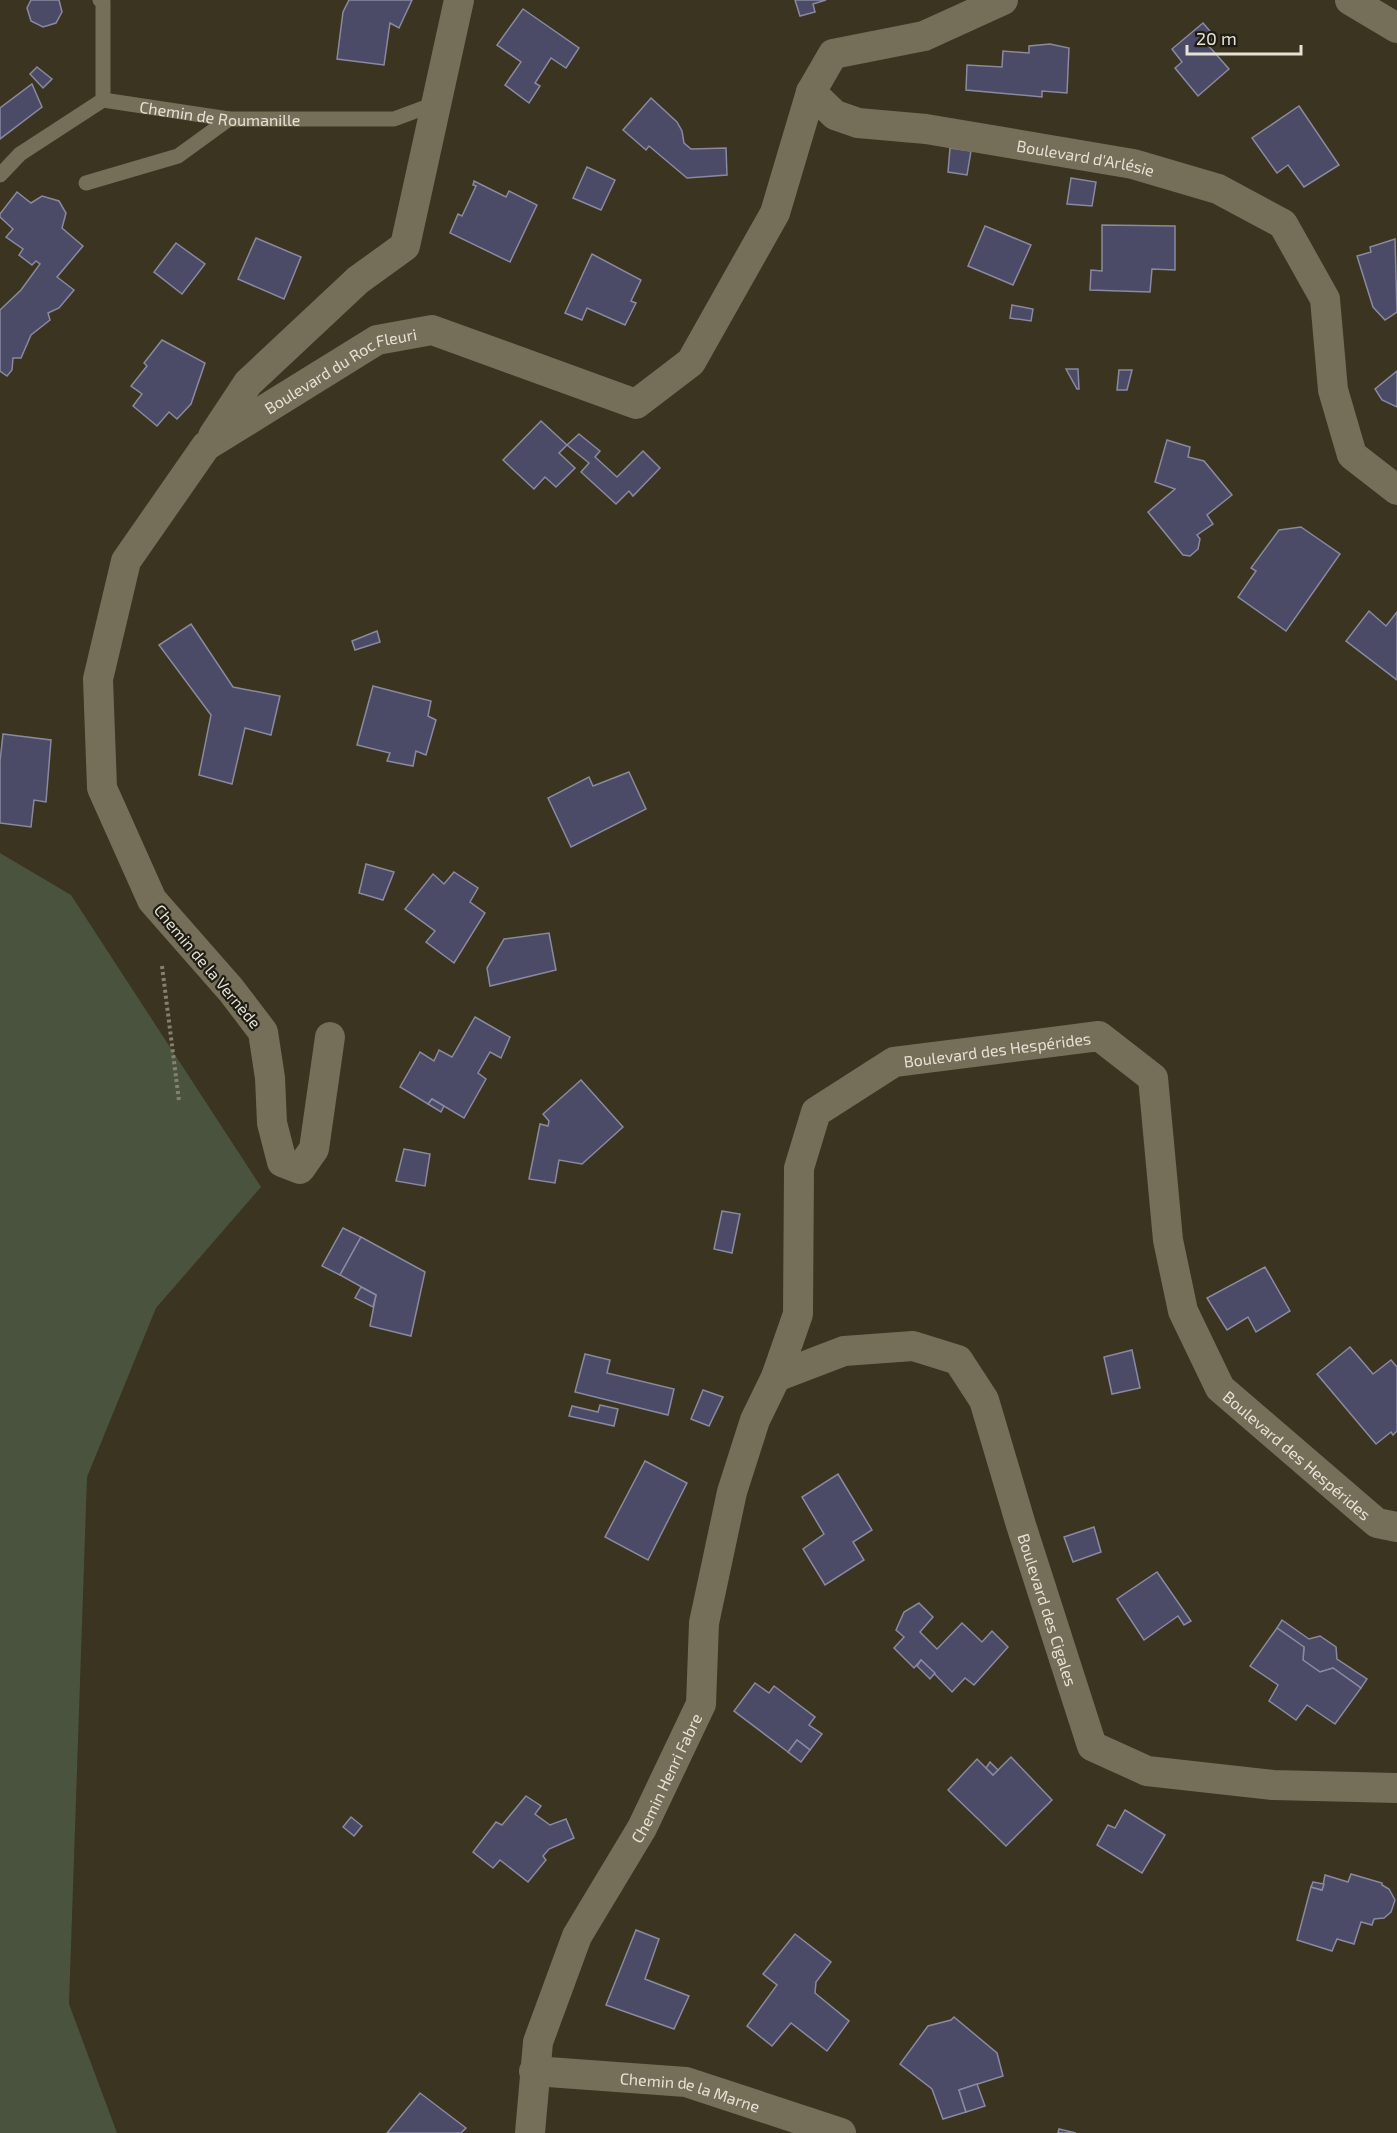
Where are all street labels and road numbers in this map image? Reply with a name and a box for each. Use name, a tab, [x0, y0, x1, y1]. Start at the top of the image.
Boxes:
street label: Chemin de Roumanille	[138, 96, 300, 129]
street label: Boulevard d'Arlésie	[1015, 135, 1157, 179]
street label: Boulevard du Roc Fleuri	[260, 323, 418, 417]
street label: Chemin de la Vernède	[151, 900, 265, 1032]
street label: Boulevard des Hespérides	[902, 1028, 1092, 1070]
street label: Boulevard des Hespérides	[1220, 1386, 1375, 1523]
street label: Boulevard des Cigales	[1015, 1531, 1082, 1688]
street label: Chemin Henri Fabre	[626, 1710, 705, 1846]
street label: Chemin de la Marne	[619, 2068, 762, 2115]

